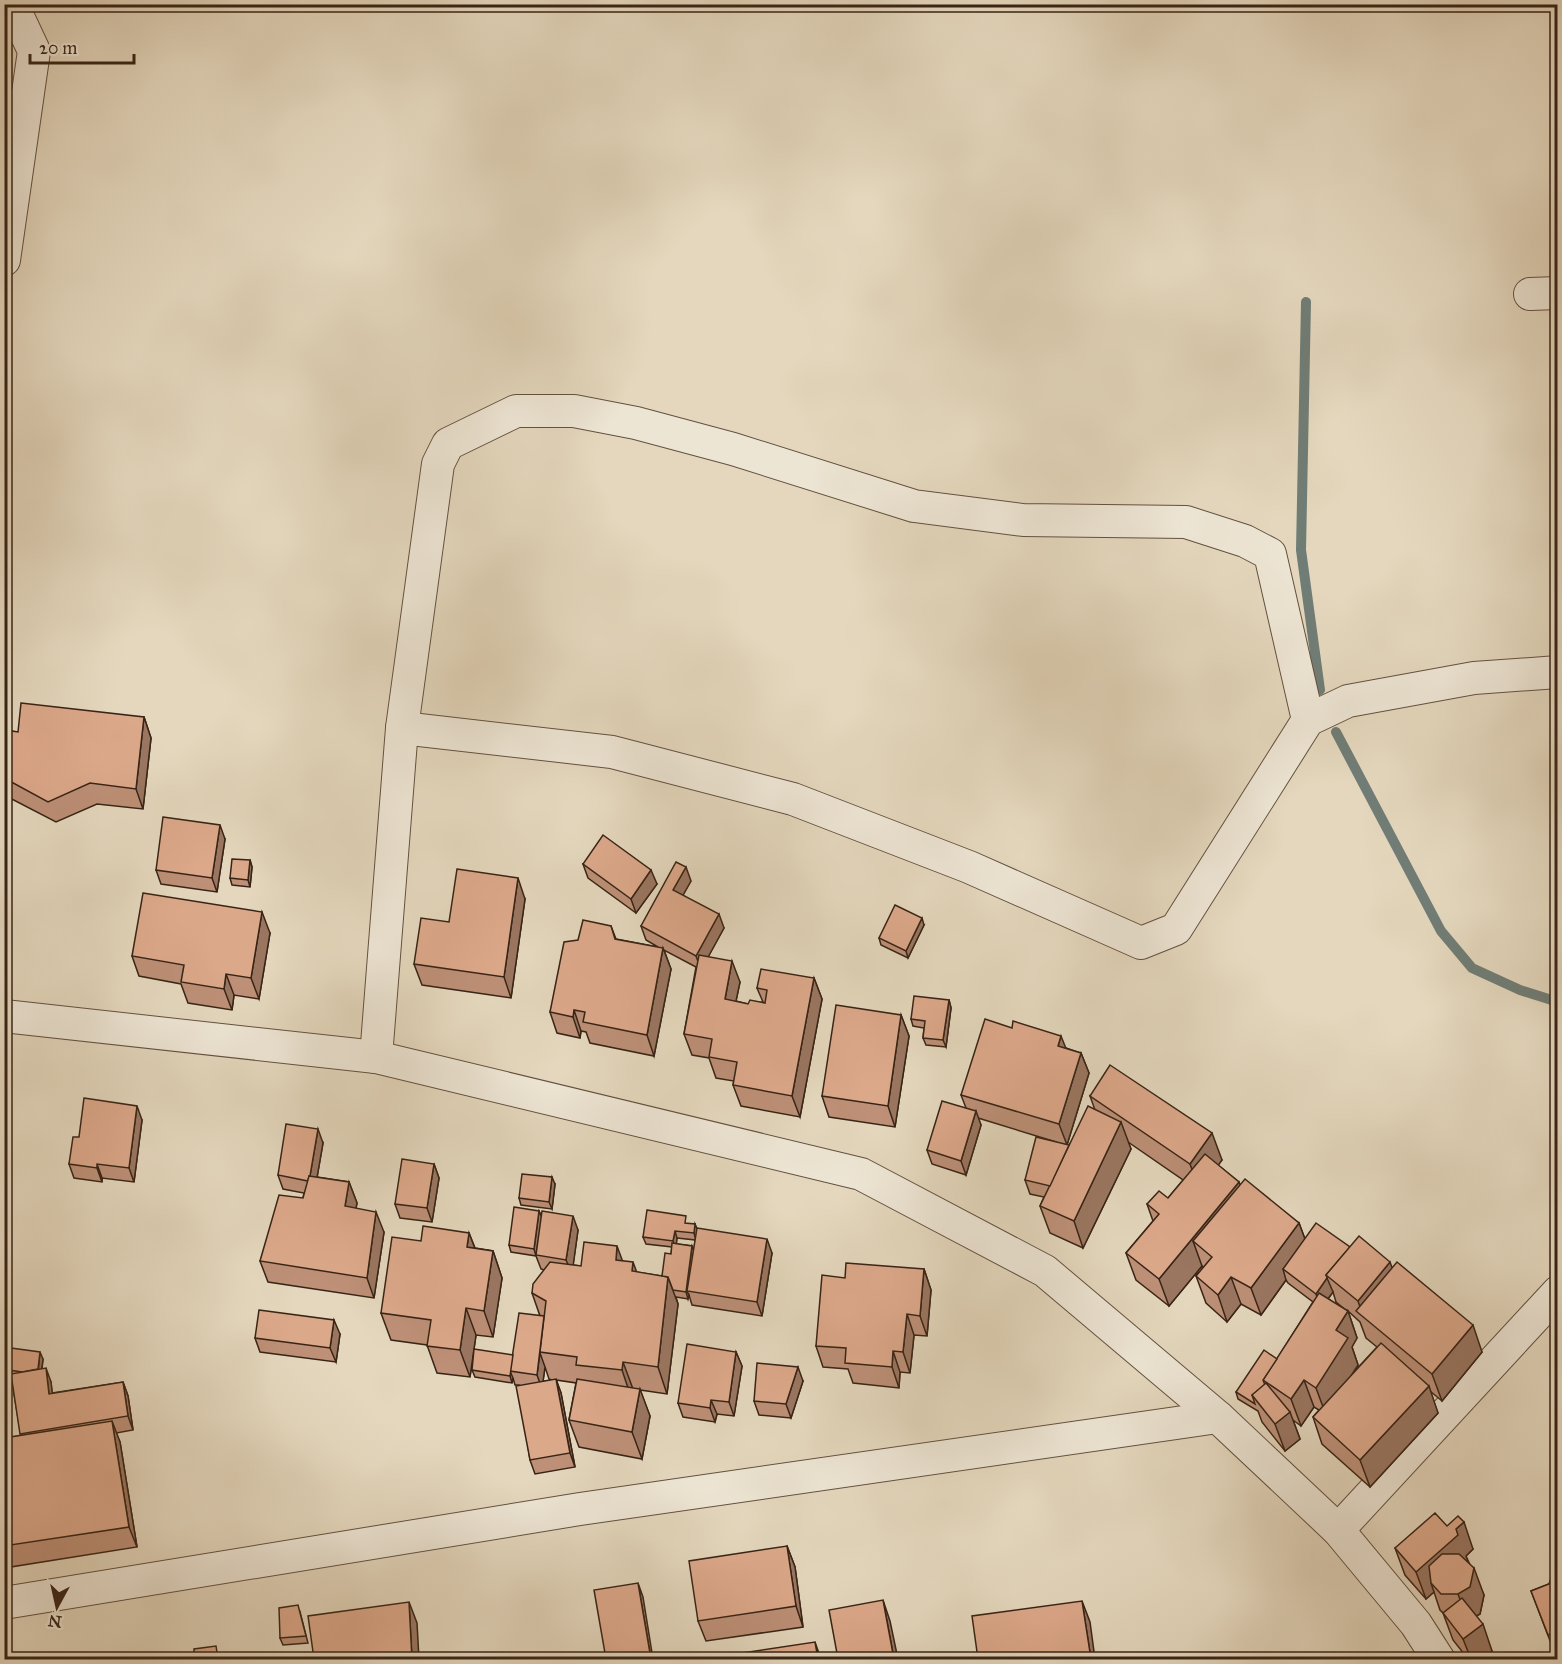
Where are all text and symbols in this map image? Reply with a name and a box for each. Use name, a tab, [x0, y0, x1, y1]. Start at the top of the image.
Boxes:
scale bar	[30, 27, 134, 65]
text: 20 m	[39, 37, 77, 59]
north arrow	[27, 1577, 87, 1637]
text: N	[47, 1611, 63, 1632]

